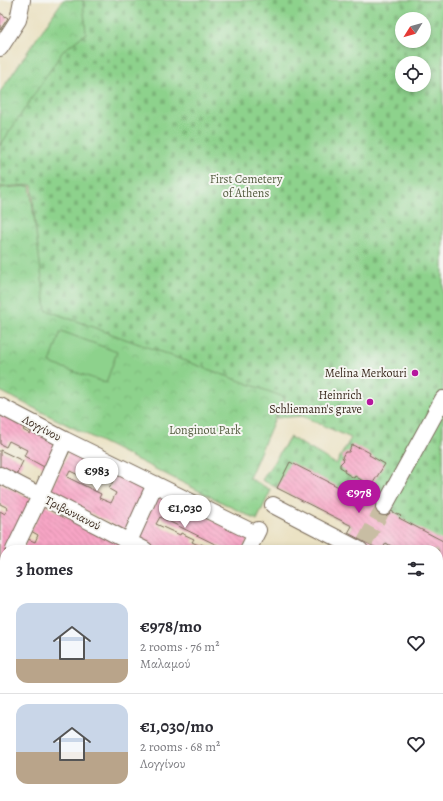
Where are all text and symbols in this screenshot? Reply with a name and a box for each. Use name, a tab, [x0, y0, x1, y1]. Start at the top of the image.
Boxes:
north arrow	[395, 12, 431, 48]
map controls	[395, 12, 431, 92]
button: locate	[395, 56, 431, 92]
park label: First Cemetery of Athens	[210, 171, 283, 201]
place label: Melina Merkouri	[325, 365, 407, 381]
marker: Melina Merkouri	[410, 368, 420, 378]
place label: Heinrich Schliemann's grave	[269, 387, 363, 417]
marker: Heinrich Schliemann's grave	[365, 397, 375, 407]
street label: Λογγίνου	[19, 411, 64, 445]
park label: Longinou Park	[169, 422, 241, 438]
pin: €983	[73, 458, 121, 492]
text: €983	[84, 462, 110, 479]
pin: €978	[335, 480, 383, 514]
text: €978	[346, 484, 372, 501]
street label: Τριβωνιανού	[42, 492, 104, 534]
pin: €1,030	[152, 495, 218, 529]
text: €1,030	[168, 499, 202, 516]
text: 3 homes	[16, 558, 73, 581]
icon: filters	[405, 558, 427, 580]
text: €978/mo	[140, 615, 202, 638]
icon: home	[48, 619, 96, 667]
icon: heart	[405, 632, 427, 654]
text: 2 rooms · 76 m²	[140, 638, 219, 655]
text: Μαλαμού	[140, 655, 190, 672]
text: €1,030/mo	[140, 715, 213, 738]
icon: home	[48, 720, 96, 768]
icon: heart	[405, 733, 427, 755]
text: 2 rooms · 68 m²	[140, 738, 220, 755]
text: Λογγίνου	[140, 755, 186, 772]

